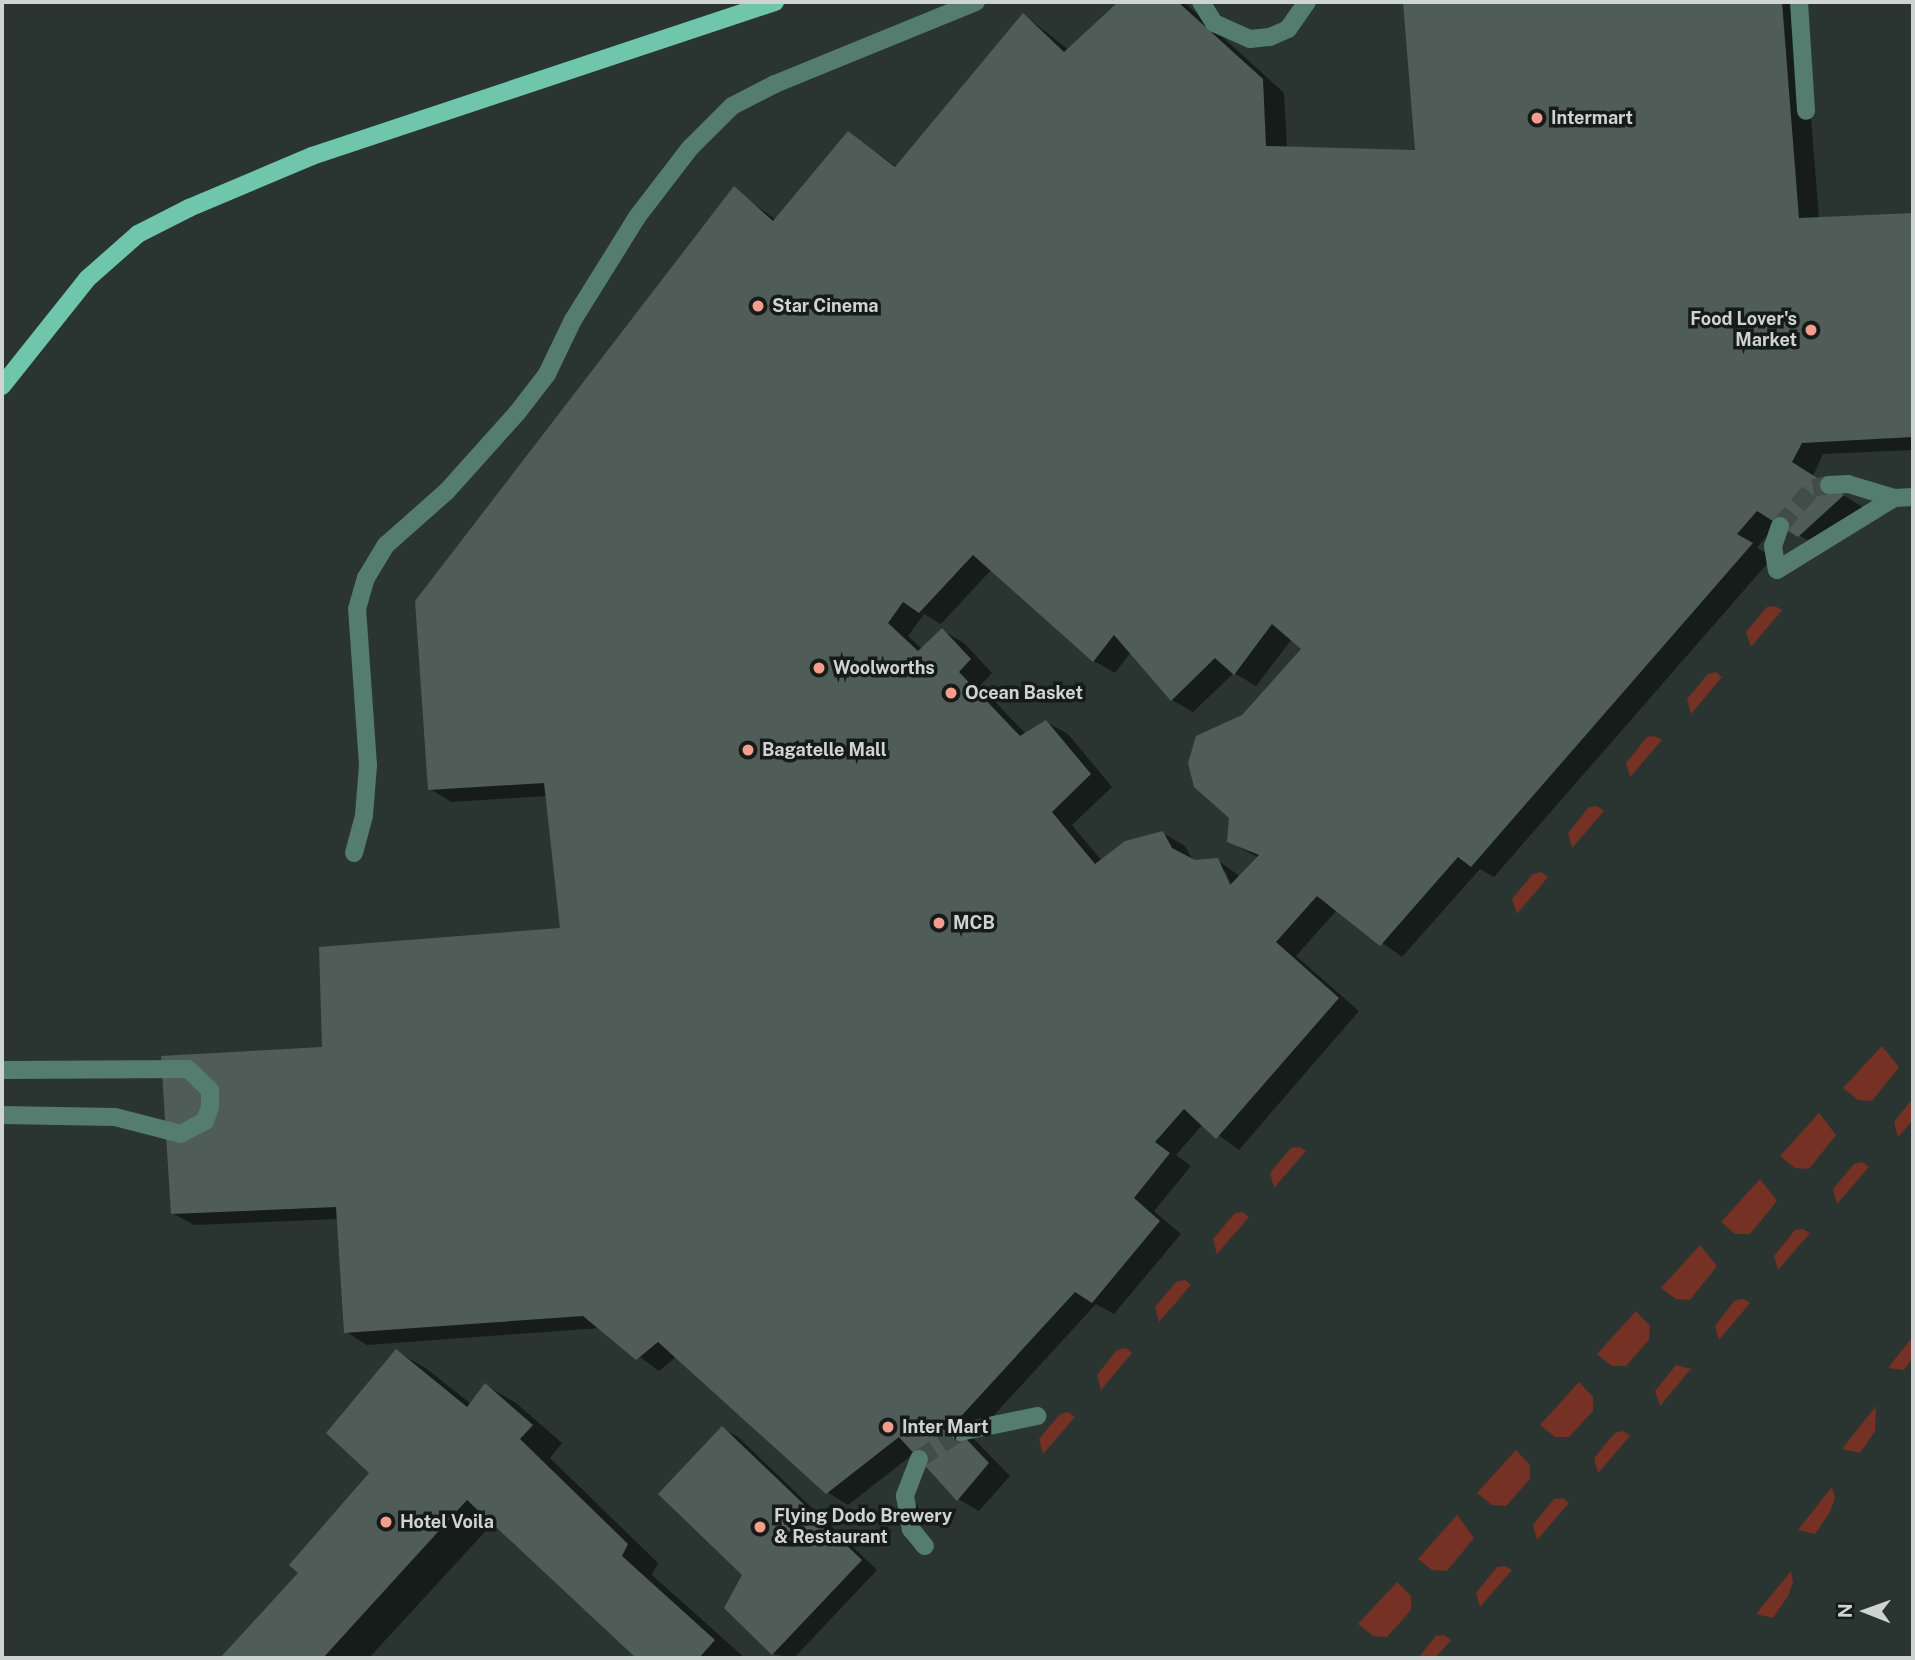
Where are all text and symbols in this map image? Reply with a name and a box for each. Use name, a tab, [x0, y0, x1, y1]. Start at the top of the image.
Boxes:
place label: Intermart	[1551, 107, 1633, 129]
marker: Intermart	[1529, 110, 1545, 126]
place label: Star Cinema	[772, 295, 878, 317]
marker: Star Cinema	[750, 298, 766, 314]
place label: Food Lover's Market	[1690, 309, 1797, 352]
marker: Food Lover's Market	[1803, 322, 1819, 338]
place label: Woolworths	[833, 657, 935, 679]
marker: Woolworths	[811, 660, 827, 676]
place label: Ocean Basket	[965, 682, 1083, 704]
marker: Ocean Basket	[943, 685, 959, 701]
place label: Bagatelle Mall	[762, 739, 887, 761]
marker: Bagatelle Mall	[740, 742, 756, 758]
place label: MCB	[953, 912, 995, 934]
marker: MCB	[931, 915, 947, 931]
place label: Inter Mart	[902, 1416, 988, 1438]
marker: Inter Mart	[880, 1419, 896, 1435]
place label: Flying Dodo Brewery & Restaurant	[774, 1506, 952, 1548]
place label: Hotel Voila	[400, 1511, 494, 1533]
marker: Hotel Voila	[378, 1514, 394, 1530]
marker: Flying Dodo Brewery & Restaurant	[752, 1519, 768, 1535]
north arrow	[1831, 1576, 1901, 1646]
text: N	[1834, 1603, 1856, 1618]

